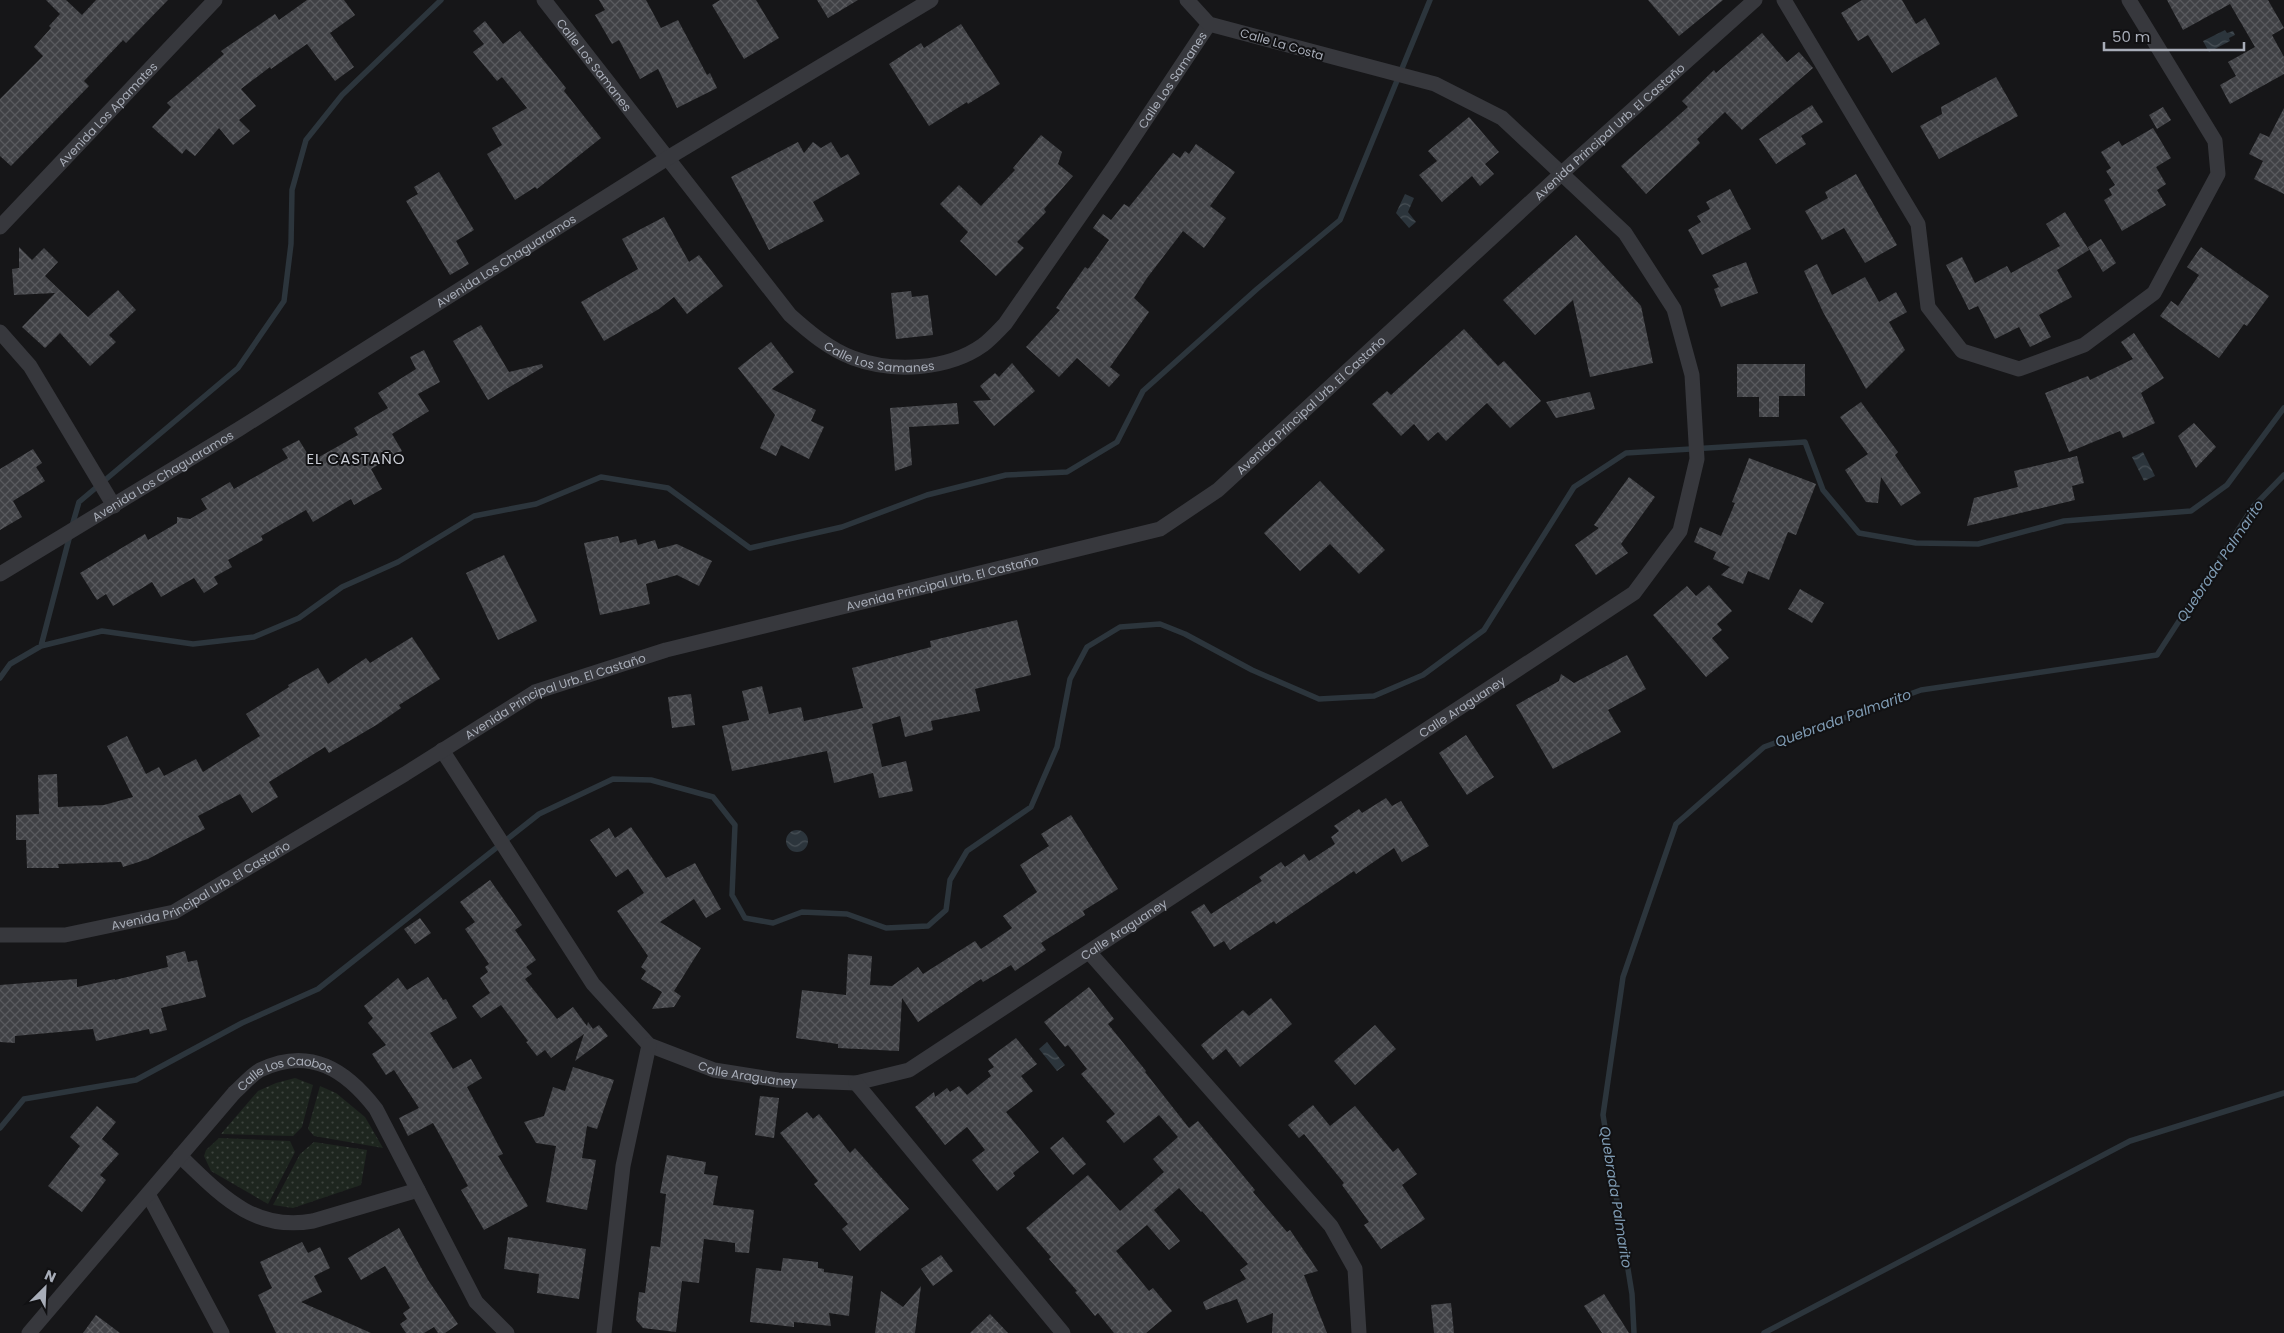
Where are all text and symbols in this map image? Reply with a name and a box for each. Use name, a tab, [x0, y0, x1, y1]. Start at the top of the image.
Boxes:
street label: Calle Los Samanes	[553, 15, 636, 115]
scale bar	[2104, 20, 2244, 52]
street label: Calle La Costa	[1238, 24, 1326, 64]
text: 50 m	[2112, 26, 2150, 47]
street label: Calle Los Samanes	[1133, 28, 1210, 132]
street label: Avenida Los Apamates	[54, 58, 161, 170]
street label: Avenida Principal Urb. El Castaño	[1530, 58, 1688, 204]
street label: Avenida Los Chaguaramos	[432, 210, 579, 311]
street label: Avenida Principal Urb. El Castaño	[1232, 331, 1389, 478]
street label: Calle Los Samanes	[821, 336, 936, 376]
street label: Avenida Los Chaguaramos	[88, 426, 236, 525]
district label: EL CASTAÑO	[306, 448, 406, 469]
water label: Quebrada Palmarito	[2172, 496, 2268, 626]
street label: Avenida Principal Urb. El Castaño	[844, 551, 1040, 614]
street label: Avenida Principal Urb. El Castaño	[461, 649, 648, 743]
street label: Calle Araguaney	[1415, 671, 1509, 741]
water label: Quebrada Palmarito	[1772, 684, 1914, 752]
street label: Avenida Principal Urb. El Castaño	[109, 836, 293, 934]
street label: Calle Araguaney	[1077, 894, 1170, 964]
street label: Calle Los Caobos	[233, 1052, 336, 1095]
street label: Calle Araguaney	[696, 1056, 798, 1089]
water label: Quebrada Palmarito	[1595, 1125, 1637, 1269]
north arrow	[20, 1263, 70, 1313]
text: N	[41, 1265, 59, 1287]

